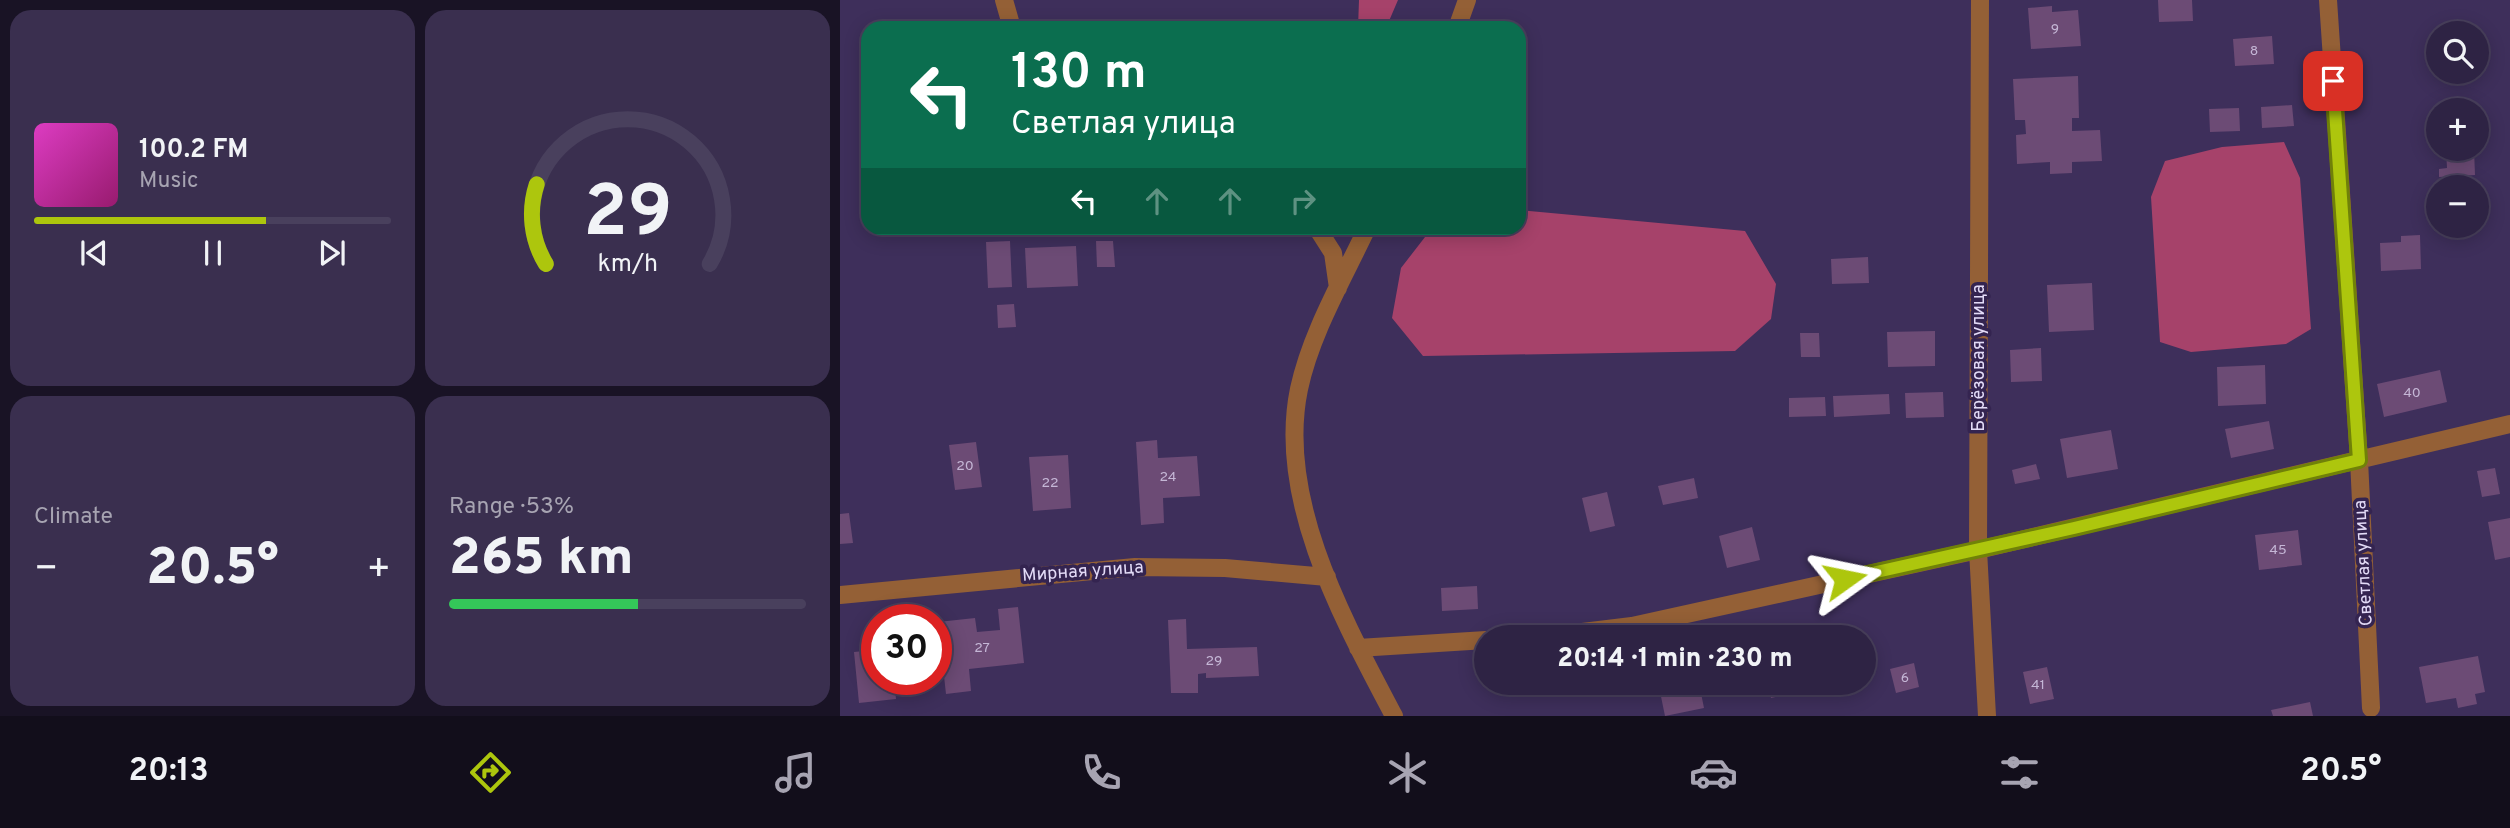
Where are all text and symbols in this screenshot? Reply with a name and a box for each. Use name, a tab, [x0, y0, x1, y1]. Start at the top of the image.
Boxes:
house number: 9	[2051, 21, 2059, 38]
map controls	[2426, 21, 2489, 238]
button: search	[2426, 21, 2489, 84]
house number: 8	[2250, 43, 2258, 60]
text: 130 m	[1011, 44, 1147, 106]
icon: left	[896, 49, 987, 140]
pin	[2303, 51, 2363, 111]
icon: arrive	[2314, 62, 2352, 100]
button: +	[2426, 98, 2489, 161]
text: Светлая улица	[1011, 105, 1236, 145]
text: 100.2 FM	[139, 134, 248, 167]
text: Music	[139, 167, 199, 196]
text: 29	[583, 170, 672, 262]
button: −	[2426, 175, 2489, 238]
icon: left	[1065, 182, 1103, 220]
icon: ahead	[1138, 182, 1176, 220]
icon: ahead	[1211, 182, 1249, 220]
icon: right	[1284, 182, 1322, 220]
icon: previous	[75, 234, 113, 272]
icon: pause	[194, 234, 232, 272]
icon: next	[313, 234, 351, 272]
text: km/h	[597, 249, 658, 281]
street label: Берёзовая улица	[1968, 284, 1991, 432]
house number: 40	[2403, 385, 2421, 402]
house number: 20	[956, 458, 974, 475]
house number: 24	[1159, 469, 1177, 486]
house number: 22	[1041, 475, 1059, 492]
text: Range · 53%	[449, 493, 574, 522]
street label: Светлая улица	[2349, 499, 2379, 627]
text: Climate	[34, 503, 113, 532]
text: 265 km	[449, 527, 633, 593]
text: 20.5°	[146, 537, 279, 603]
position arrow	[1808, 542, 1882, 616]
house number: 45	[2269, 542, 2287, 559]
text: −	[34, 546, 59, 595]
text: +	[366, 546, 391, 595]
street label: Мирная улица	[1021, 556, 1145, 588]
speed limit sign: 30	[861, 604, 952, 695]
house number: 27	[974, 640, 990, 657]
text: 20:14 · 1 min · 230 m	[1557, 643, 1793, 676]
house number: 29	[1206, 653, 1222, 670]
house number: 6	[1901, 670, 1909, 687]
house number: 41	[2031, 677, 2045, 694]
icon: directions	[466, 748, 515, 797]
icon: music	[771, 748, 820, 797]
icon: phone	[1077, 748, 1126, 797]
icon: climate	[1383, 748, 1432, 797]
icon: car	[1689, 748, 1738, 797]
icon: filters	[1995, 748, 2044, 797]
text: 20:13	[128, 752, 209, 792]
text: 20.5°	[2300, 752, 2382, 792]

